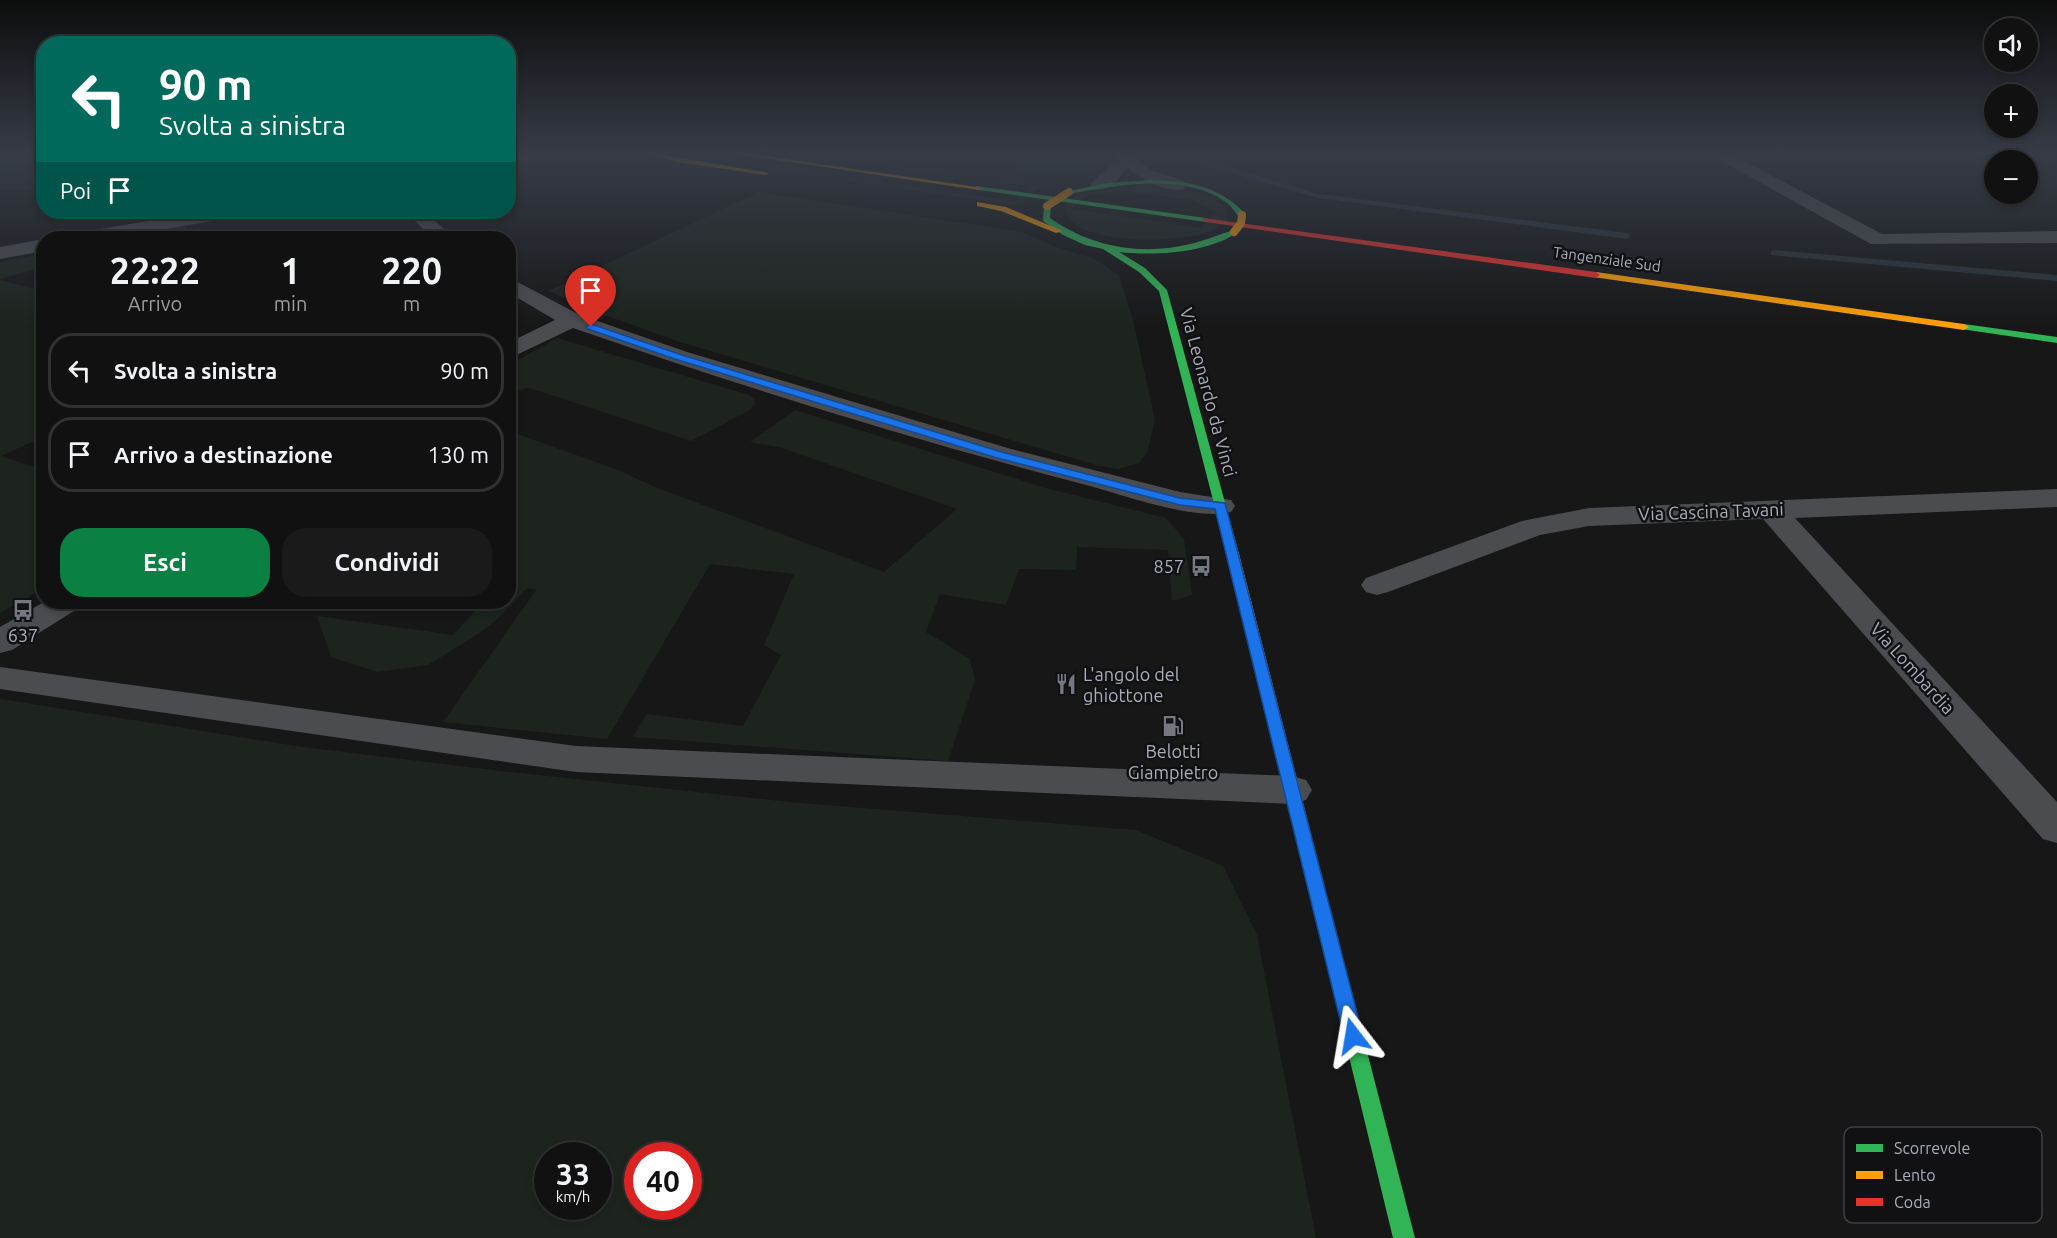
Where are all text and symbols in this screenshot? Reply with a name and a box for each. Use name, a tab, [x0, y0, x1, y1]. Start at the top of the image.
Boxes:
map controls	[1984, 18, 2038, 204]
button: sound	[1984, 18, 2038, 72]
icon: left	[60, 60, 138, 138]
text: 90 m	[159, 61, 253, 108]
button: +	[1984, 84, 2038, 138]
text: Svolta a sinistra	[159, 110, 346, 140]
button: −	[1984, 150, 2038, 204]
icon: arrive	[103, 174, 136, 207]
text: Poi	[60, 178, 91, 203]
street label: Tangenziale Sud	[1552, 243, 1662, 275]
text: 22:22	[110, 250, 200, 291]
text: 1	[280, 250, 301, 291]
text: 220	[381, 250, 442, 291]
pin	[565, 265, 616, 327]
icon: arrive	[574, 274, 607, 307]
text: Arrivo	[128, 292, 182, 315]
text: min	[274, 292, 307, 315]
text: m	[403, 292, 420, 315]
street label: Via Leonardo da Vinci	[1177, 305, 1241, 479]
icon: left	[63, 354, 96, 387]
text: Svolta a sinistra	[114, 358, 277, 383]
text: 90 m	[440, 358, 489, 383]
icon: arrive	[63, 438, 96, 471]
text: Arrivo a destinazione	[114, 442, 333, 467]
text: 130 m	[428, 442, 489, 467]
street label: Via Cascina Tavani	[1638, 498, 1784, 524]
button: Esci	[60, 528, 270, 597]
button: Condividi	[282, 528, 492, 597]
bus stop icon: 857	[1189, 554, 1213, 578]
place label: 857	[1154, 556, 1184, 576]
bus stop icon: 637	[11, 598, 35, 622]
street label: Via Lombardia	[1867, 618, 1959, 718]
place label: 637	[8, 625, 38, 645]
place label: L'angolo del ghiottone	[1083, 664, 1180, 705]
restaurant icon: L'angolo del ghiottone	[1054, 672, 1078, 696]
fuel station icon: Belotti Giampietro	[1161, 714, 1185, 738]
place label: Belotti Giampietro	[1128, 741, 1218, 782]
position arrow	[1321, 1004, 1385, 1068]
legend	[1844, 1127, 2042, 1223]
text: Scorrevole	[1894, 1139, 1970, 1157]
speed limit sign: 40	[624, 1142, 702, 1220]
text: 33	[556, 1157, 590, 1191]
text: Lento	[1894, 1166, 1936, 1184]
text: km/h	[556, 1188, 590, 1205]
text: Coda	[1894, 1193, 1931, 1211]

